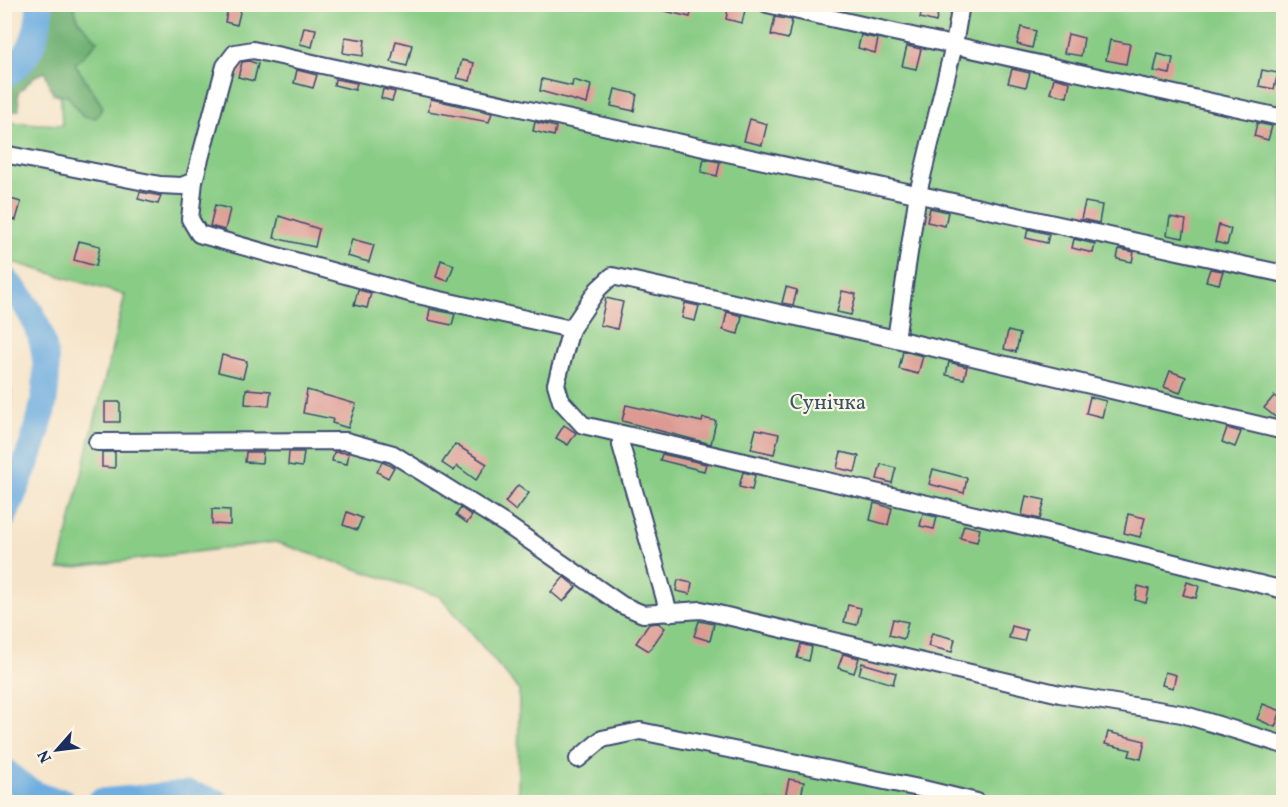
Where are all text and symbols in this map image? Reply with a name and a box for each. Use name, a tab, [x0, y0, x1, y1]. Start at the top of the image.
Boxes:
park label: Сунічка	[790, 389, 866, 418]
north arrow	[27, 720, 87, 780]
text: N	[33, 745, 58, 766]

